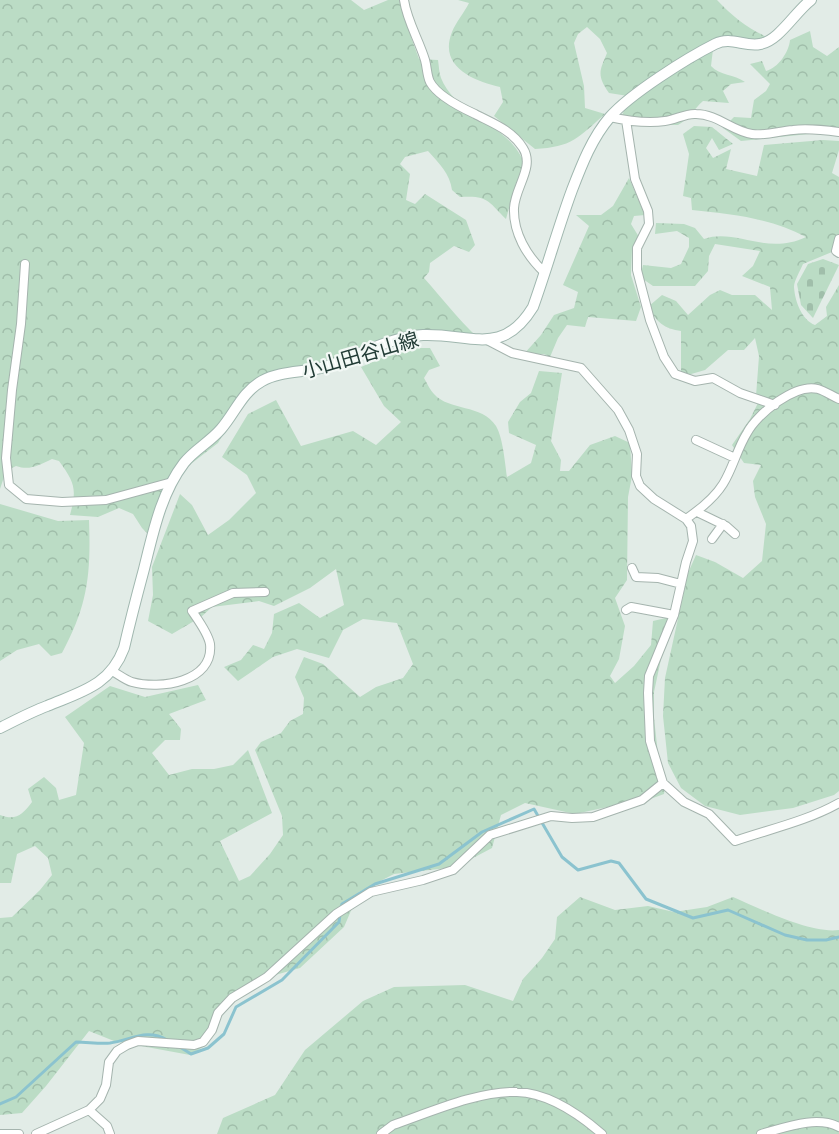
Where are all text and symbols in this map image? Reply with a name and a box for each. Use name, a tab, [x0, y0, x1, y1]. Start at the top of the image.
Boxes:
street label: 小山田谷山線	[299, 326, 421, 382]

